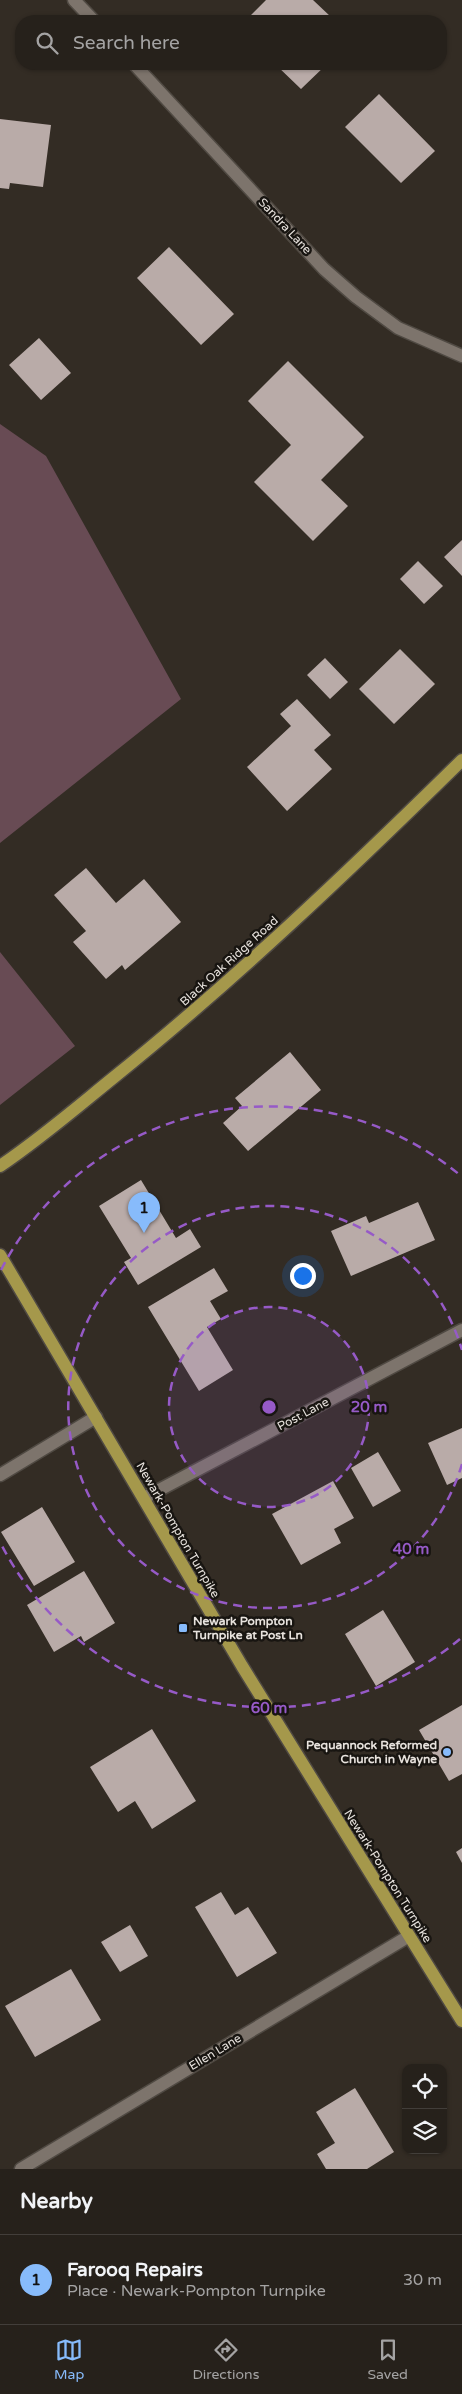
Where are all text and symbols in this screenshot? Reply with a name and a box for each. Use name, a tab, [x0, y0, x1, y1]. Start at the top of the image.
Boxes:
search box	[15, 15, 447, 70]
icon: search	[33, 29, 61, 57]
text: Search here	[73, 32, 180, 54]
street label: Sandra Lane	[256, 195, 315, 257]
street label: Black Oak Ridge Road	[177, 913, 281, 1009]
pin: 1	[128, 1192, 160, 1233]
your location	[290, 1263, 316, 1289]
street label: Post Lane	[275, 1394, 331, 1433]
centre of rings	[260, 1398, 278, 1416]
text: 20 m	[351, 1398, 387, 1416]
street label: Newark-Pompton Turnpike	[133, 1460, 223, 1600]
text: 40 m	[393, 1540, 429, 1558]
place label: Newark Pompton Turnpike at Post Ln	[192, 1614, 303, 1643]
marker: Newark Pompton Turnpike at Post Ln	[177, 1622, 189, 1634]
text: 60 m	[251, 1699, 287, 1717]
place label: Pequannock Reformed Church in Wayne	[306, 1738, 437, 1767]
marker: Pequannock Reformed Church in Wayne	[441, 1746, 453, 1758]
street label: Newark-Pompton Turnpike	[341, 1807, 435, 1945]
street label: Ellen Lane	[186, 2031, 244, 2073]
map controls	[402, 2064, 447, 2154]
button: locate	[402, 2064, 447, 2109]
button: layers	[402, 2109, 447, 2154]
text: Nearby	[20, 2189, 93, 2214]
text: Farooq Repairs	[67, 2259, 203, 2281]
text: 1	[31, 2270, 41, 2290]
text: 30 m	[403, 2270, 442, 2290]
text: Place · Newark-Pompton Turnpike	[67, 2281, 326, 2301]
tab: Map	[54, 2336, 84, 2383]
tab: Directions	[192, 2336, 259, 2383]
tab: Saved	[367, 2336, 408, 2383]

